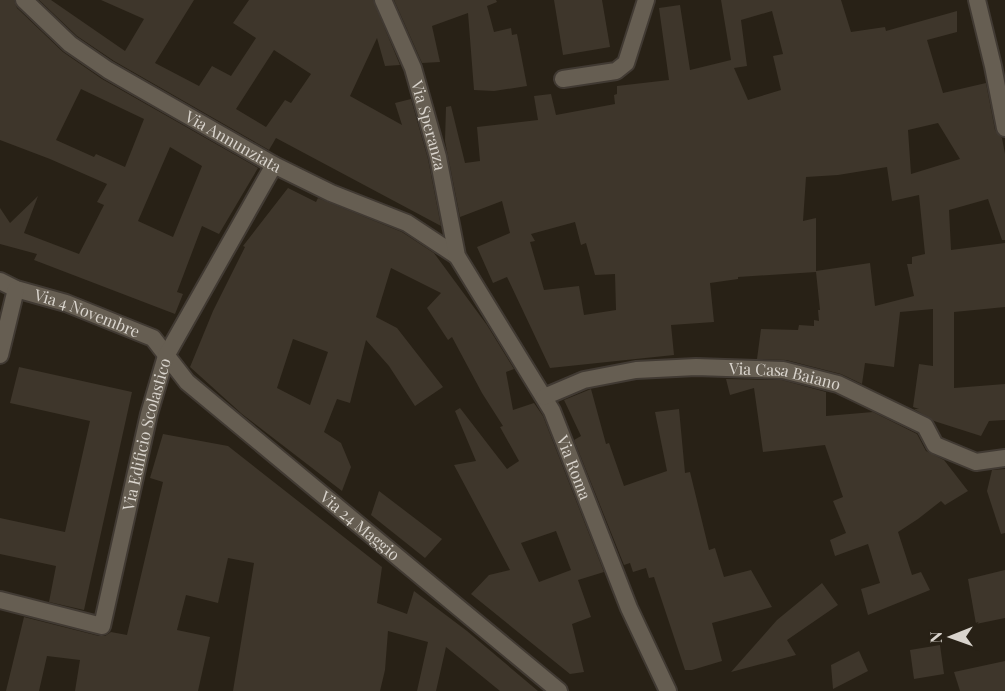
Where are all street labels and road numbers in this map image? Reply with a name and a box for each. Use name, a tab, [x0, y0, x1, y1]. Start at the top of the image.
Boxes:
street label: Via Speranza	[407, 77, 451, 172]
street label: Via Annunziata	[181, 105, 285, 177]
street label: Via 4 Novembre	[31, 283, 143, 342]
street label: Via Edificio Scolastico	[117, 355, 175, 514]
street label: Via Casa Baiano	[728, 357, 843, 394]
street label: Via Roma	[552, 431, 597, 503]
street label: Via 24 Maggio	[315, 485, 405, 565]

